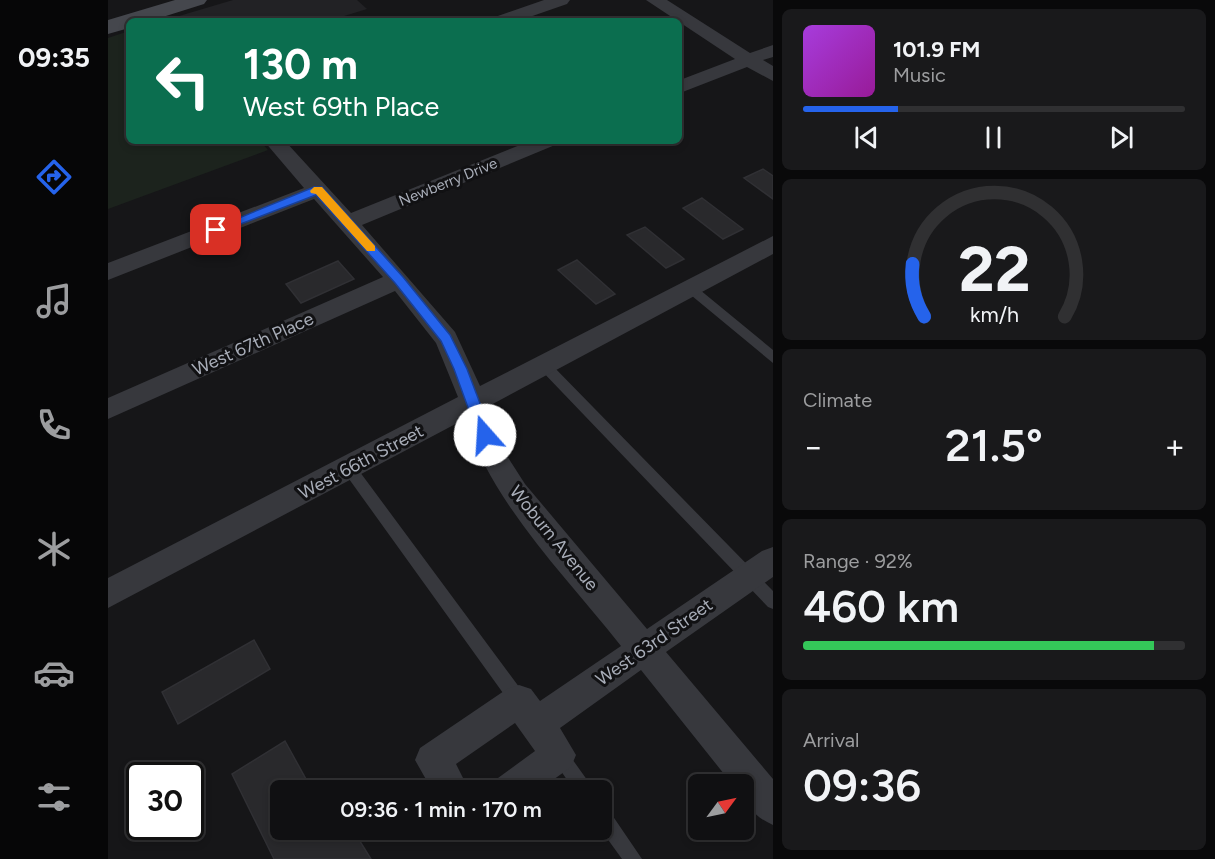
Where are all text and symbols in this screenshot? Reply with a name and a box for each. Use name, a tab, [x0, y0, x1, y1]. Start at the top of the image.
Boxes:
text: 101.9 FM	[893, 36, 980, 63]
text: 130 m	[243, 39, 358, 90]
text: 09:35	[18, 41, 90, 74]
icon: left	[144, 42, 222, 120]
text: Music	[893, 63, 946, 87]
text: West 69th Place	[243, 90, 439, 123]
icon: previous	[850, 121, 883, 154]
icon: pause	[977, 121, 1010, 154]
icon: next	[1105, 121, 1138, 154]
street label: Newberry Drive	[396, 154, 500, 210]
icon: directions	[33, 156, 75, 198]
pin	[190, 204, 241, 255]
icon: arrive	[199, 213, 232, 246]
text: 22	[958, 232, 1030, 307]
icon: music	[33, 280, 75, 322]
text: km/h	[970, 302, 1018, 327]
street label: West 67th Place	[189, 307, 317, 381]
text: Climate	[803, 388, 872, 412]
position arrow	[453, 403, 517, 467]
icon: phone	[33, 404, 75, 446]
text: 21.5°	[945, 418, 1043, 472]
street label: West 66th Street	[295, 420, 427, 504]
text: −	[803, 427, 824, 466]
text: +	[1164, 427, 1185, 466]
street label: Woburn Avenue	[505, 481, 603, 595]
icon: climate	[33, 528, 75, 570]
text: Range · 92%	[803, 549, 913, 573]
text: 460 km	[803, 579, 959, 633]
street label: West 63rd Street	[591, 593, 717, 690]
icon: car	[33, 652, 75, 694]
text: Arrival	[803, 728, 859, 752]
text: 09:36	[803, 758, 921, 812]
speed limit sign: 30	[126, 762, 204, 840]
north arrow	[688, 774, 754, 840]
map controls	[688, 774, 754, 840]
icon: filters	[33, 776, 75, 818]
text: 09:36 · 1 min · 170 m	[340, 796, 542, 823]

